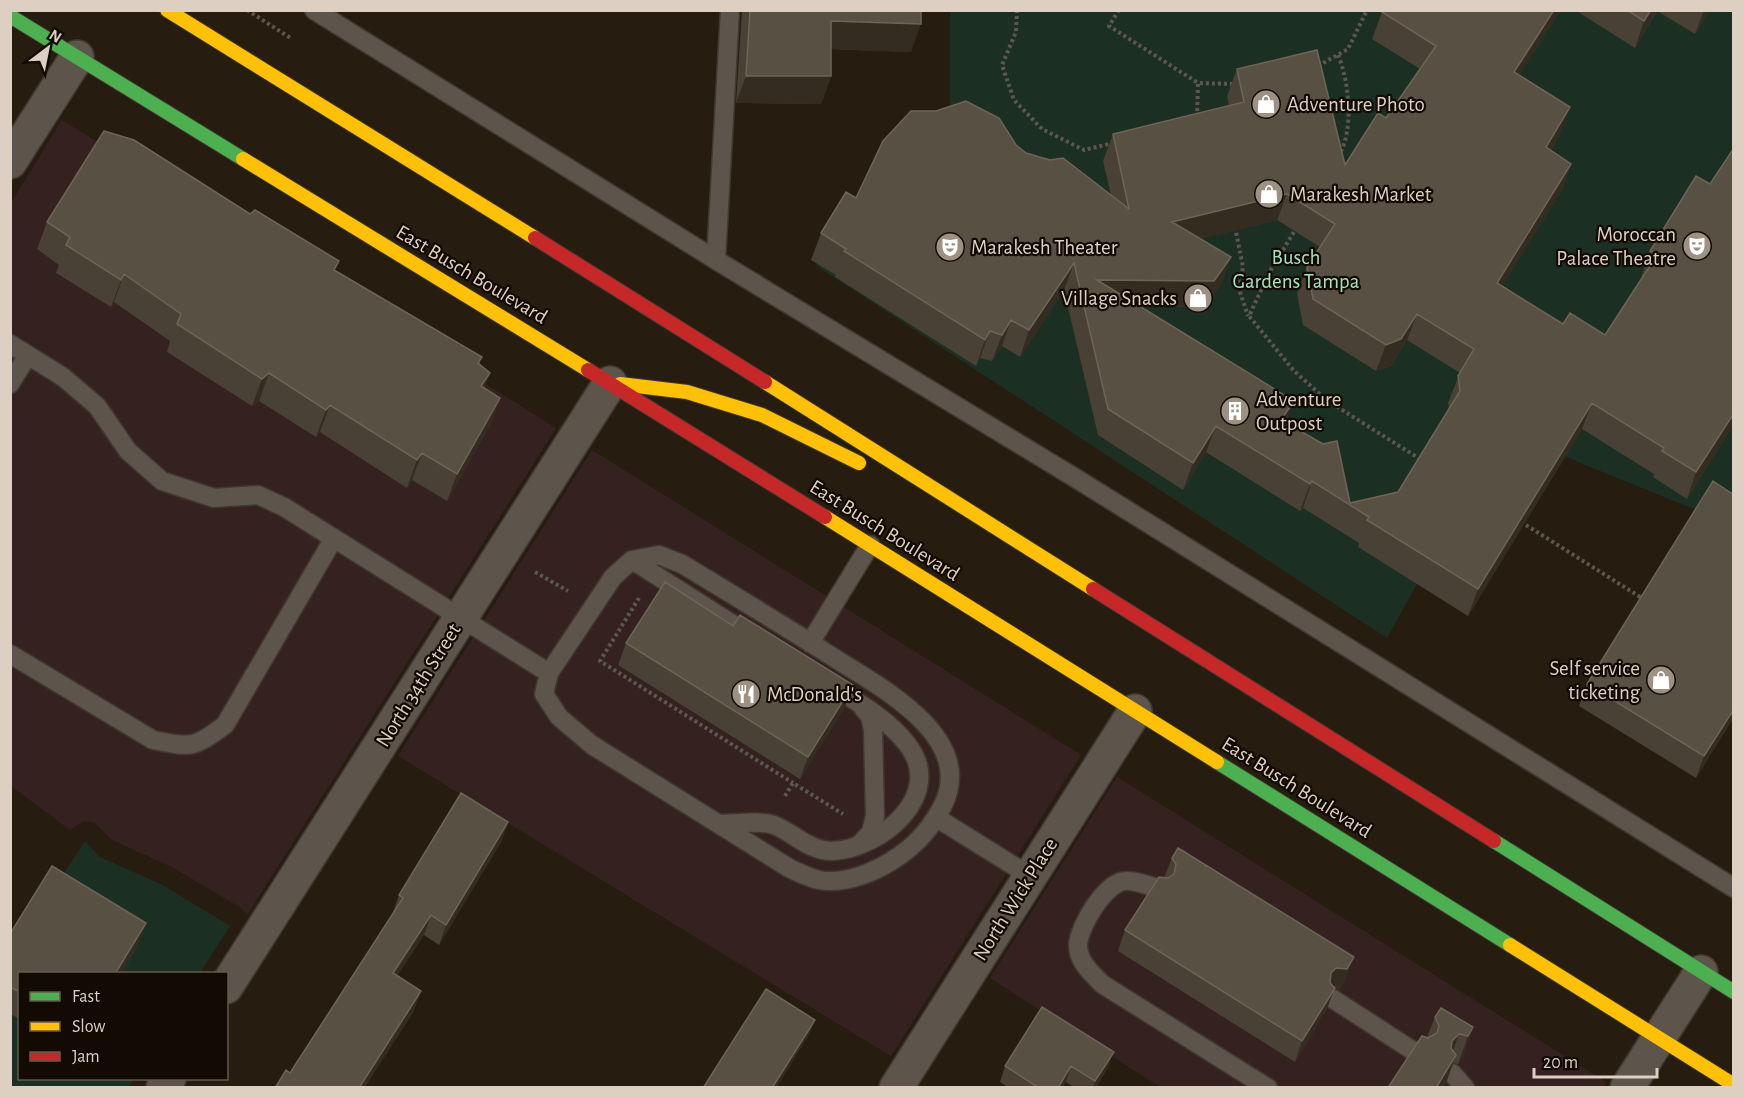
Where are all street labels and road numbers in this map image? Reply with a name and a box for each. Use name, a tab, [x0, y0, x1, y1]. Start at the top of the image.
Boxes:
street label: East Busch Boulevard	[393, 221, 551, 328]
street label: East Busch Boulevard	[806, 476, 963, 585]
street label: North 34th Street	[372, 620, 465, 751]
street label: East Busch Boulevard	[1218, 733, 1375, 842]
street label: North Wick Place	[969, 834, 1062, 964]

